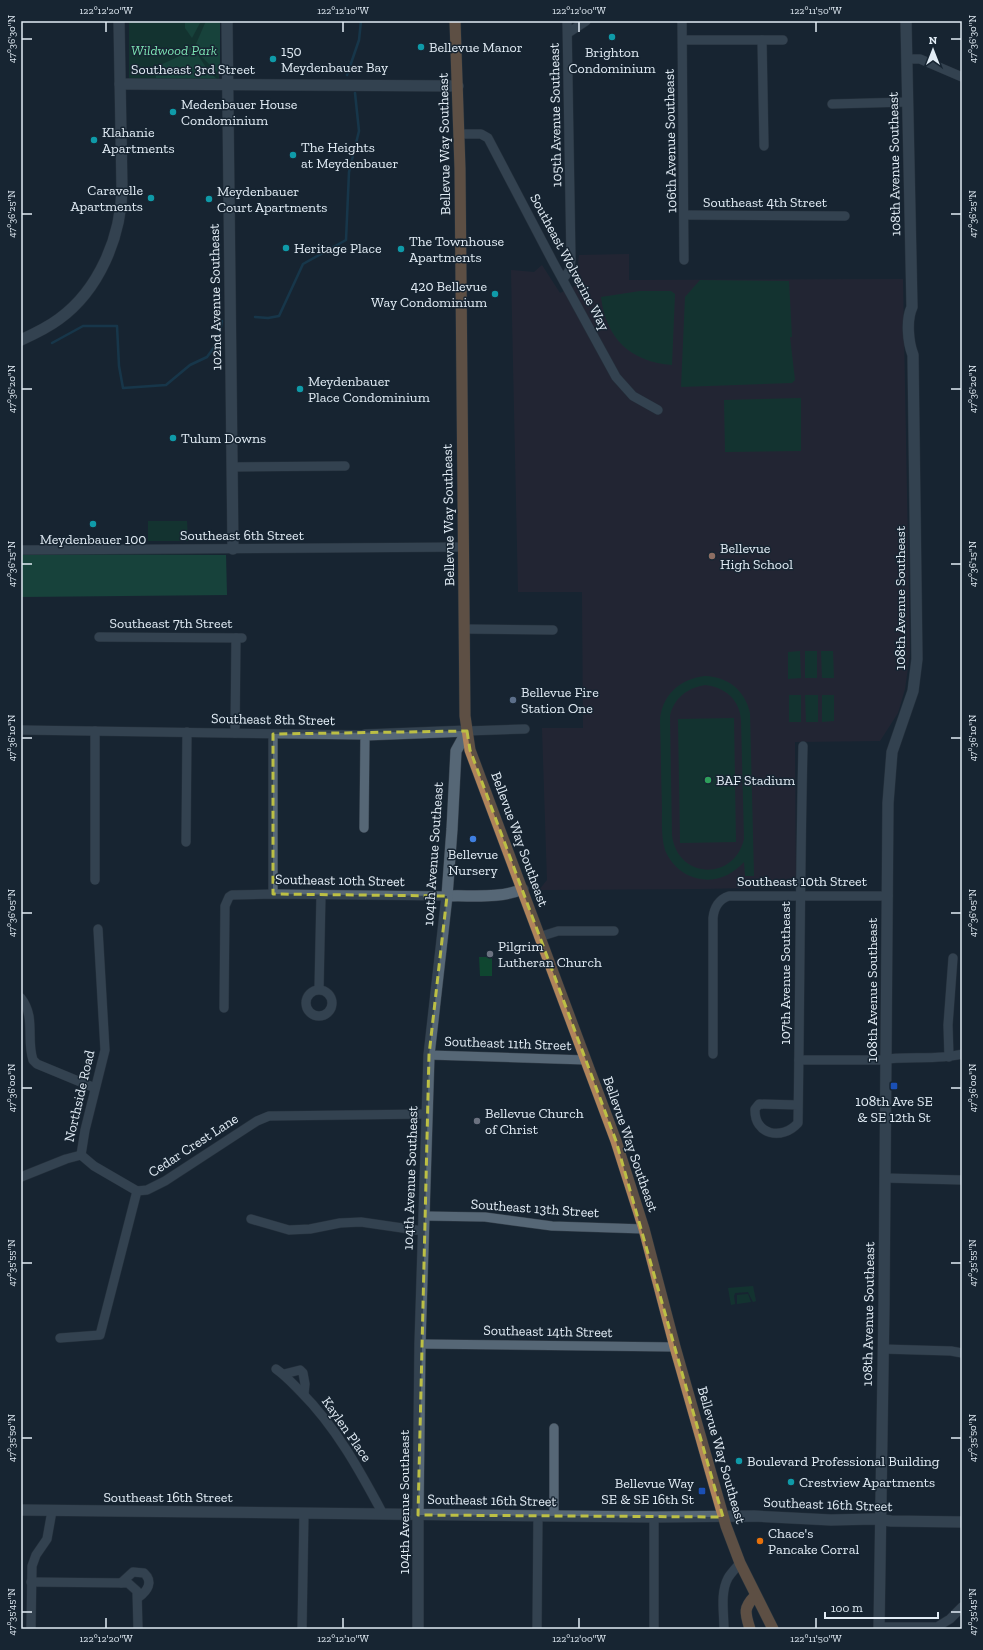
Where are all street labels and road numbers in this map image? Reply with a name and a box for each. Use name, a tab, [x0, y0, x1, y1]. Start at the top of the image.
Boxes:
street label: 105th Avenue Southeast	[546, 42, 565, 187]
street label: Southeast 3rd Street	[131, 61, 256, 78]
street label: 106th Avenue Southeast	[661, 68, 680, 213]
street label: Bellevue Way Southeast	[435, 72, 454, 215]
street label: 108th Avenue Southeast	[885, 91, 904, 236]
street label: Southeast Wolverine Way	[526, 191, 613, 334]
street label: Southeast 4th Street	[703, 194, 828, 211]
street label: 102nd Avenue Southeast	[206, 223, 225, 371]
street label: Bellevue Way Southeast	[439, 443, 458, 586]
street label: 108th Avenue Southeast	[892, 525, 909, 670]
street label: Southeast 6th Street	[180, 527, 305, 544]
street label: Southeast 7th Street	[110, 615, 233, 632]
street label: Southeast 8th Street	[211, 710, 336, 729]
street label: Bellevue Way Southeast	[487, 769, 552, 910]
street label: 104th Avenue Southeast	[420, 781, 447, 927]
street label: Southeast 10th Street	[275, 871, 406, 890]
street label: Southeast 10th Street	[737, 873, 868, 890]
street label: 107th Avenue Southeast	[777, 900, 794, 1045]
street label: 108th Avenue Southeast	[864, 917, 881, 1062]
street label: Southeast 11th Street	[444, 1033, 573, 1054]
street label: Northside Road	[61, 1048, 98, 1144]
street label: Bellevue Way Southeast	[599, 1074, 662, 1215]
street label: 104th Avenue Southeast	[399, 1105, 422, 1250]
street label: Cedar Crest Lane	[145, 1110, 242, 1181]
street label: Southeast 13th Street	[470, 1196, 600, 1222]
street label: 108th Avenue Southeast	[859, 1241, 878, 1386]
street label: Southeast 14th Street	[483, 1322, 614, 1341]
street label: Bellevue Way Southeast	[694, 1384, 750, 1527]
street label: Kaylen Place	[318, 1393, 375, 1465]
street label: 104th Avenue Southeast	[396, 1429, 413, 1574]
street label: Southeast 16th Street	[103, 1489, 233, 1506]
street label: Southeast 16th Street	[427, 1491, 558, 1510]
street label: Southeast 16th Street	[763, 1494, 894, 1515]

